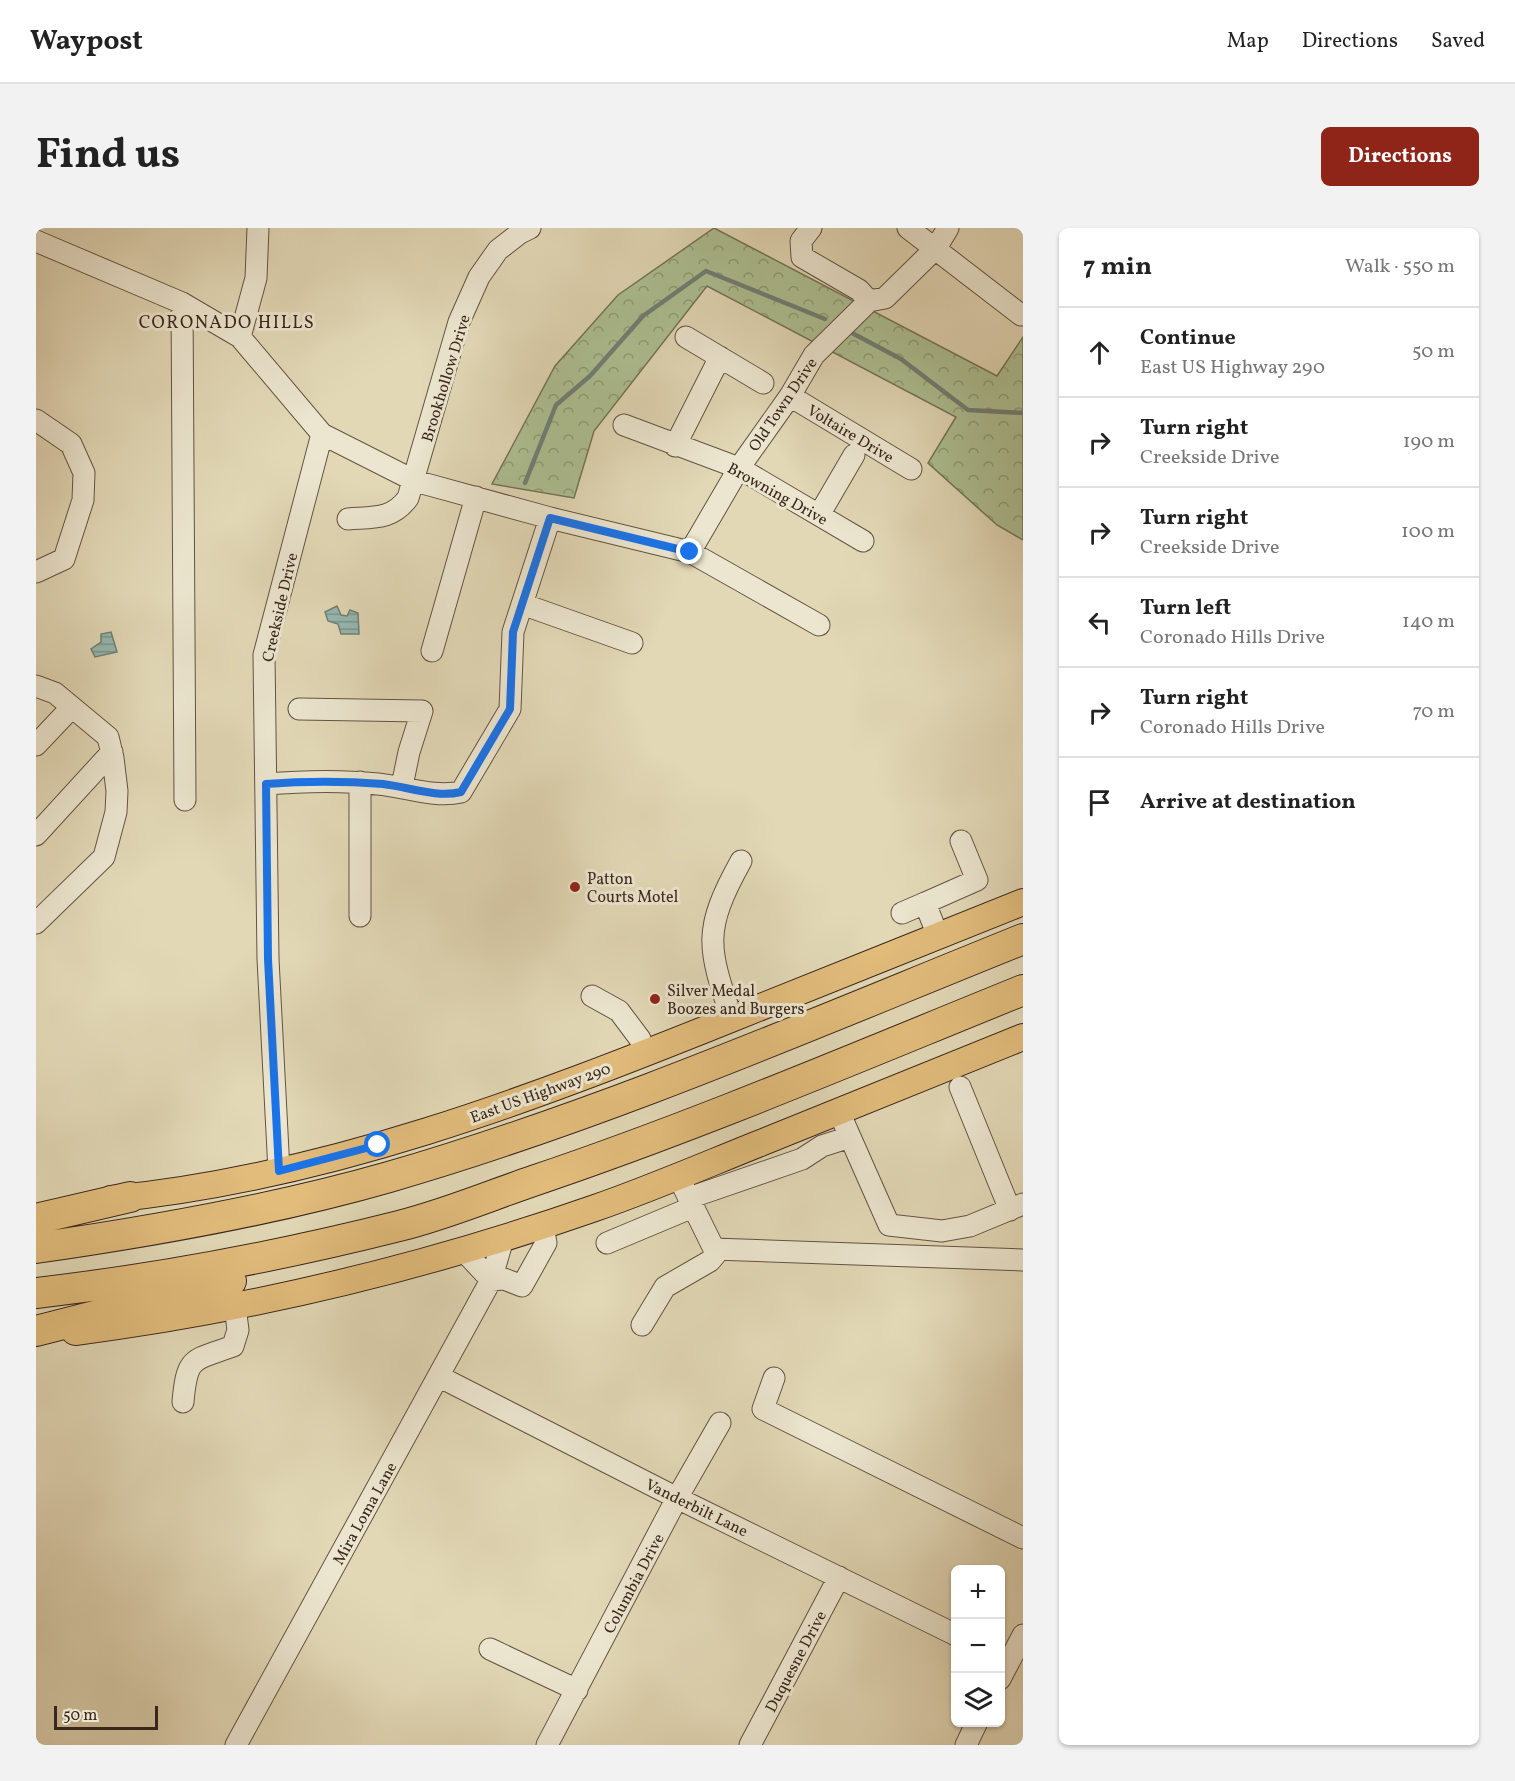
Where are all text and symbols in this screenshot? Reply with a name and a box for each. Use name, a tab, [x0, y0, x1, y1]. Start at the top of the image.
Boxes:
text: Waypost	[30, 22, 143, 61]
text: Map	[1227, 27, 1269, 56]
text: Directions	[1302, 27, 1398, 56]
text: Saved	[1431, 27, 1485, 56]
text: Find us	[36, 127, 180, 186]
button: Directions	[1321, 127, 1479, 186]
text: 7 min	[1083, 249, 1152, 285]
text: Walk · 550 m	[1345, 253, 1455, 281]
district label: CORONADO HILLS	[139, 311, 315, 336]
street label: Brookhollow Drive	[417, 312, 477, 445]
text: Continue	[1140, 323, 1236, 354]
icon: ahead	[1083, 336, 1116, 369]
text: 50 m	[1412, 338, 1455, 366]
street label: Old Town Drive	[744, 354, 823, 456]
text: East US Highway 290	[1140, 354, 1325, 382]
street label: Voltaire Drive	[802, 400, 897, 469]
text: Turn right	[1140, 413, 1248, 444]
icon: right	[1083, 426, 1116, 459]
text: 190 m	[1403, 428, 1455, 456]
text: Creekside Drive	[1140, 444, 1279, 472]
street label: Browning Drive	[723, 458, 831, 531]
text: Turn right	[1140, 503, 1248, 534]
icon: right	[1083, 516, 1116, 549]
text: 100 m	[1401, 518, 1455, 546]
text: Creekside Drive	[1140, 534, 1279, 562]
route end	[676, 538, 702, 564]
street label: Creekside Drive	[258, 551, 304, 664]
text: Turn left	[1140, 593, 1231, 624]
icon: left	[1083, 606, 1116, 639]
text: 140 m	[1402, 608, 1455, 636]
text: Coronado Hills Drive	[1140, 624, 1325, 652]
text: Turn right	[1140, 683, 1248, 714]
icon: right	[1083, 696, 1116, 729]
text: 70 m	[1412, 698, 1455, 726]
text: Coronado Hills Drive	[1140, 714, 1325, 742]
icon: arrive	[1083, 786, 1116, 819]
text: Arrive at destination	[1140, 787, 1356, 818]
place label: Patton Courts Motel	[587, 869, 678, 909]
marker: Patton Courts Motel	[568, 880, 582, 894]
place label: Silver Medal Boozes and Burgers	[667, 981, 805, 1021]
marker: Silver Medal Boozes and Burgers	[648, 992, 662, 1006]
street label: East US Highway 290	[467, 1058, 614, 1130]
route start	[364, 1131, 390, 1157]
street label: Mira Loma Lane	[328, 1459, 403, 1569]
street label: Vanderbilt Lane	[641, 1474, 751, 1543]
street label: Columbia Drive	[599, 1530, 670, 1638]
map controls	[951, 1565, 1005, 1727]
button: +	[951, 1565, 1005, 1619]
street label: Duquesne Drive	[761, 1607, 833, 1717]
button: −	[951, 1619, 1005, 1673]
button: layers	[951, 1673, 1005, 1727]
scale bar	[54, 1703, 158, 1730]
text: 50 m	[63, 1705, 97, 1727]

